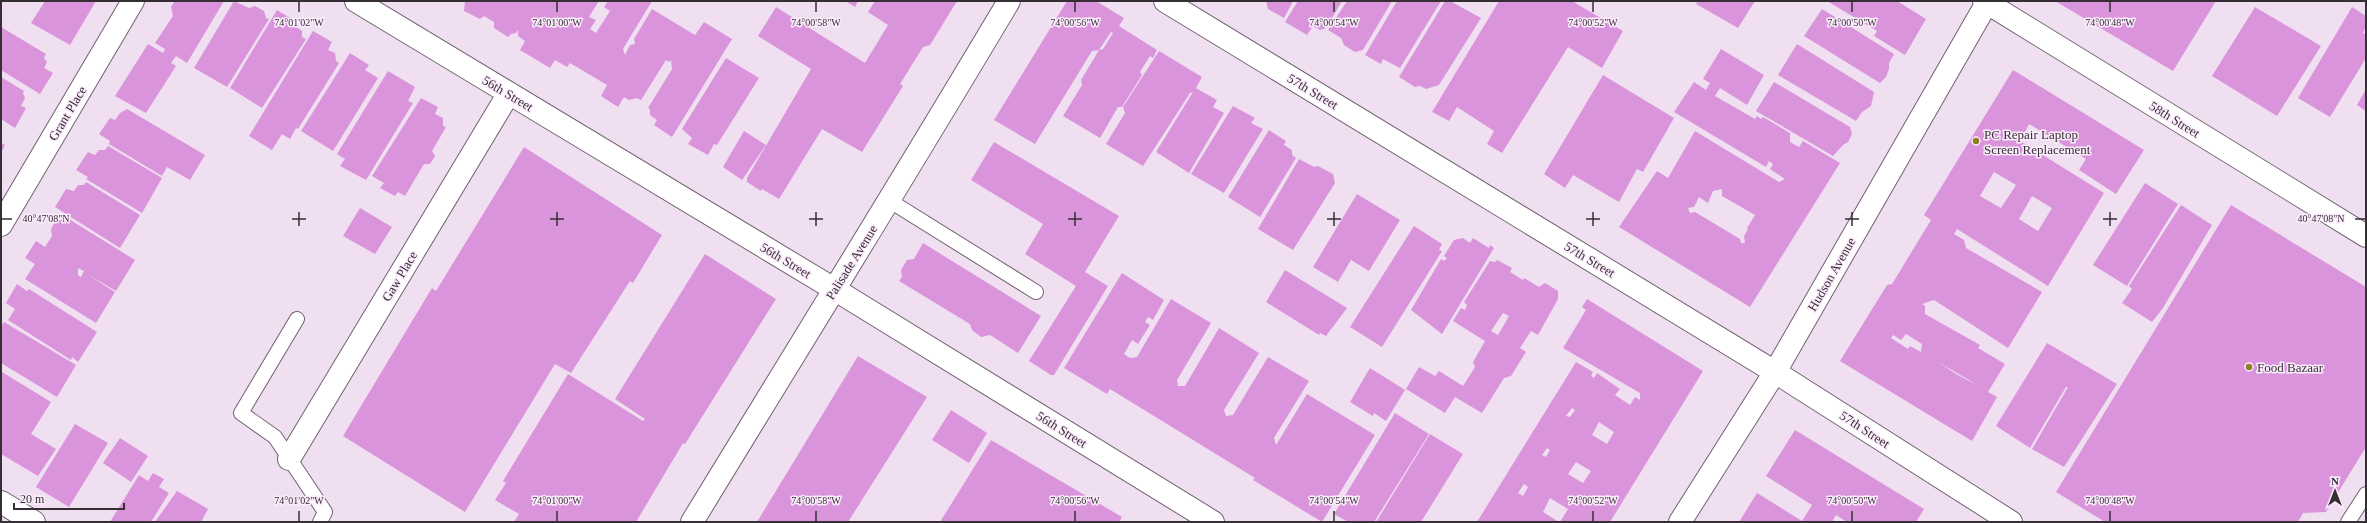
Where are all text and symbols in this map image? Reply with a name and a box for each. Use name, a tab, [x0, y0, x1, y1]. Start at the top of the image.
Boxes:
text: 74°01'02"W	[274, 17, 324, 28]
text: 74°01'00"W	[532, 17, 582, 28]
text: 74°00'58"W	[791, 17, 841, 28]
text: 74°00'56"W	[1050, 17, 1100, 28]
text: 74°00'54"W	[1309, 17, 1359, 28]
text: 74°00'52"W	[1568, 17, 1618, 28]
text: 74°00'50"W	[1827, 17, 1877, 28]
text: 74°00'48"W	[2085, 17, 2135, 28]
street label: 57th Street	[1285, 70, 1341, 113]
street label: 56th Street	[480, 72, 536, 115]
street label: Grant Place	[45, 83, 90, 143]
street label: 58th Street	[2147, 98, 2203, 141]
place label: PC Repair Laptop Screen Replacement	[1984, 127, 2091, 157]
marker: PC Repair Laptop Screen Replacement	[1971, 136, 1981, 146]
text: 40°47'08"N	[22, 213, 70, 224]
text: 40°47'08"N	[2297, 213, 2345, 224]
street label: Palisade Avenue	[822, 222, 881, 302]
street label: Hudson Avenue	[1804, 235, 1859, 314]
street label: 57th Street	[1562, 238, 1618, 281]
street label: 56th Street	[758, 239, 814, 282]
street label: Gaw Place	[379, 248, 420, 304]
place label: Food Bazaar	[2257, 360, 2324, 375]
marker: Food Bazaar	[2244, 362, 2254, 372]
street label: 56th Street	[1034, 408, 1090, 451]
street label: 57th Street	[1837, 408, 1893, 451]
north arrow	[2315, 471, 2355, 511]
text: N	[2331, 475, 2339, 487]
scale bar	[14, 485, 124, 511]
text: 20 m	[20, 492, 45, 506]
text: 74°01'02"W	[274, 495, 324, 506]
text: 74°01'00"W	[532, 495, 582, 506]
text: 74°00'58"W	[791, 495, 841, 506]
text: 74°00'56"W	[1050, 495, 1100, 506]
text: 74°00'54"W	[1309, 495, 1359, 506]
text: 74°00'52"W	[1568, 495, 1618, 506]
text: 74°00'50"W	[1827, 495, 1877, 506]
text: 74°00'48"W	[2085, 495, 2135, 506]

